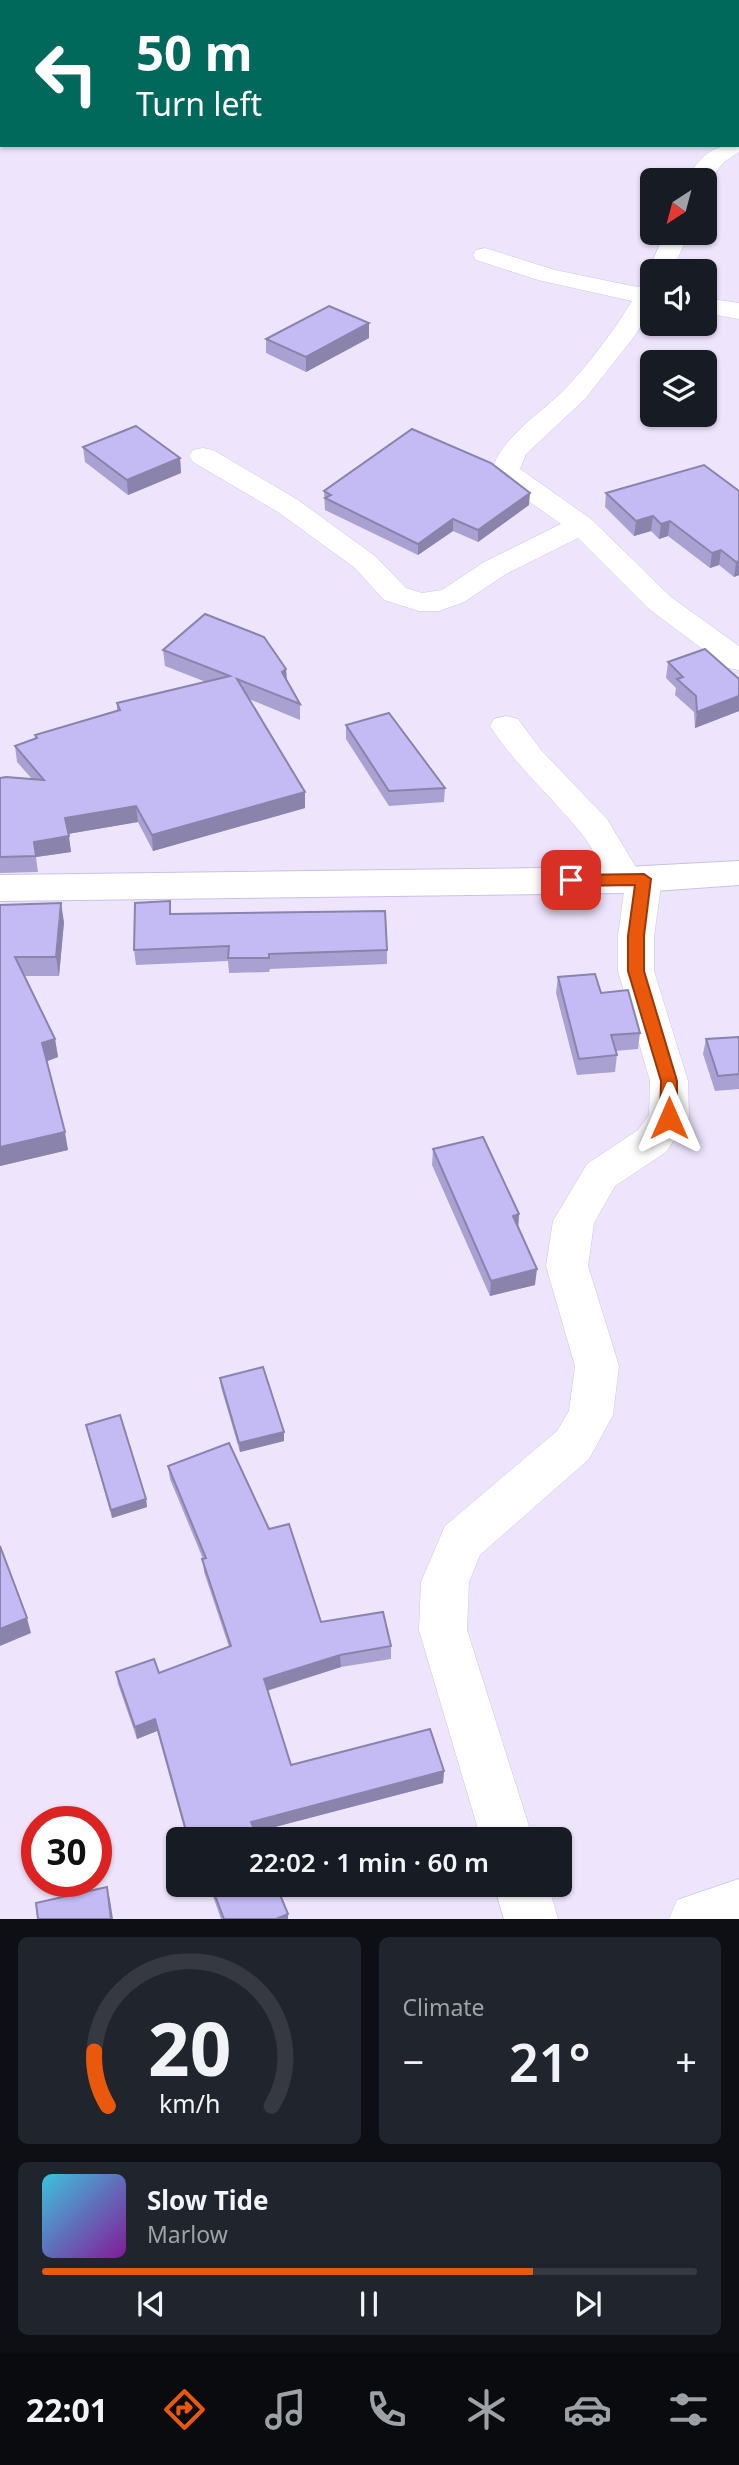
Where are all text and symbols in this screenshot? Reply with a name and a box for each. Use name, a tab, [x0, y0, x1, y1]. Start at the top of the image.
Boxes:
text: 50 m	[136, 19, 253, 85]
icon: left	[21, 28, 112, 119]
text: Turn left	[136, 82, 262, 125]
north arrow	[640, 168, 718, 245]
map controls	[640, 168, 717, 427]
button: sound	[640, 259, 717, 336]
button: layers	[640, 350, 717, 427]
pin	[541, 850, 601, 910]
icon: arrive	[552, 861, 590, 899]
position arrow	[632, 1081, 706, 1155]
speed limit sign: 30	[21, 1806, 112, 1897]
text: 22:02 · 1 min · 60 m	[249, 1844, 489, 1880]
text: Climate	[403, 1991, 485, 2023]
text: 20	[148, 1999, 231, 2098]
text: 21°	[509, 2026, 591, 2097]
text: −	[403, 2035, 424, 2087]
text: +	[675, 2035, 697, 2087]
text: km/h	[158, 2086, 220, 2120]
text: Slow Tide	[147, 2182, 269, 2218]
text: Marlow	[147, 2218, 228, 2250]
icon: previous	[132, 2285, 170, 2323]
icon: pause	[350, 2285, 388, 2323]
icon: next	[569, 2285, 607, 2323]
icon: directions	[160, 2385, 209, 2434]
icon: music	[261, 2385, 310, 2434]
icon: phone	[362, 2385, 411, 2434]
icon: climate	[462, 2385, 511, 2434]
icon: car	[563, 2385, 612, 2434]
icon: filters	[664, 2385, 713, 2434]
text: 22:01	[26, 2388, 108, 2431]

